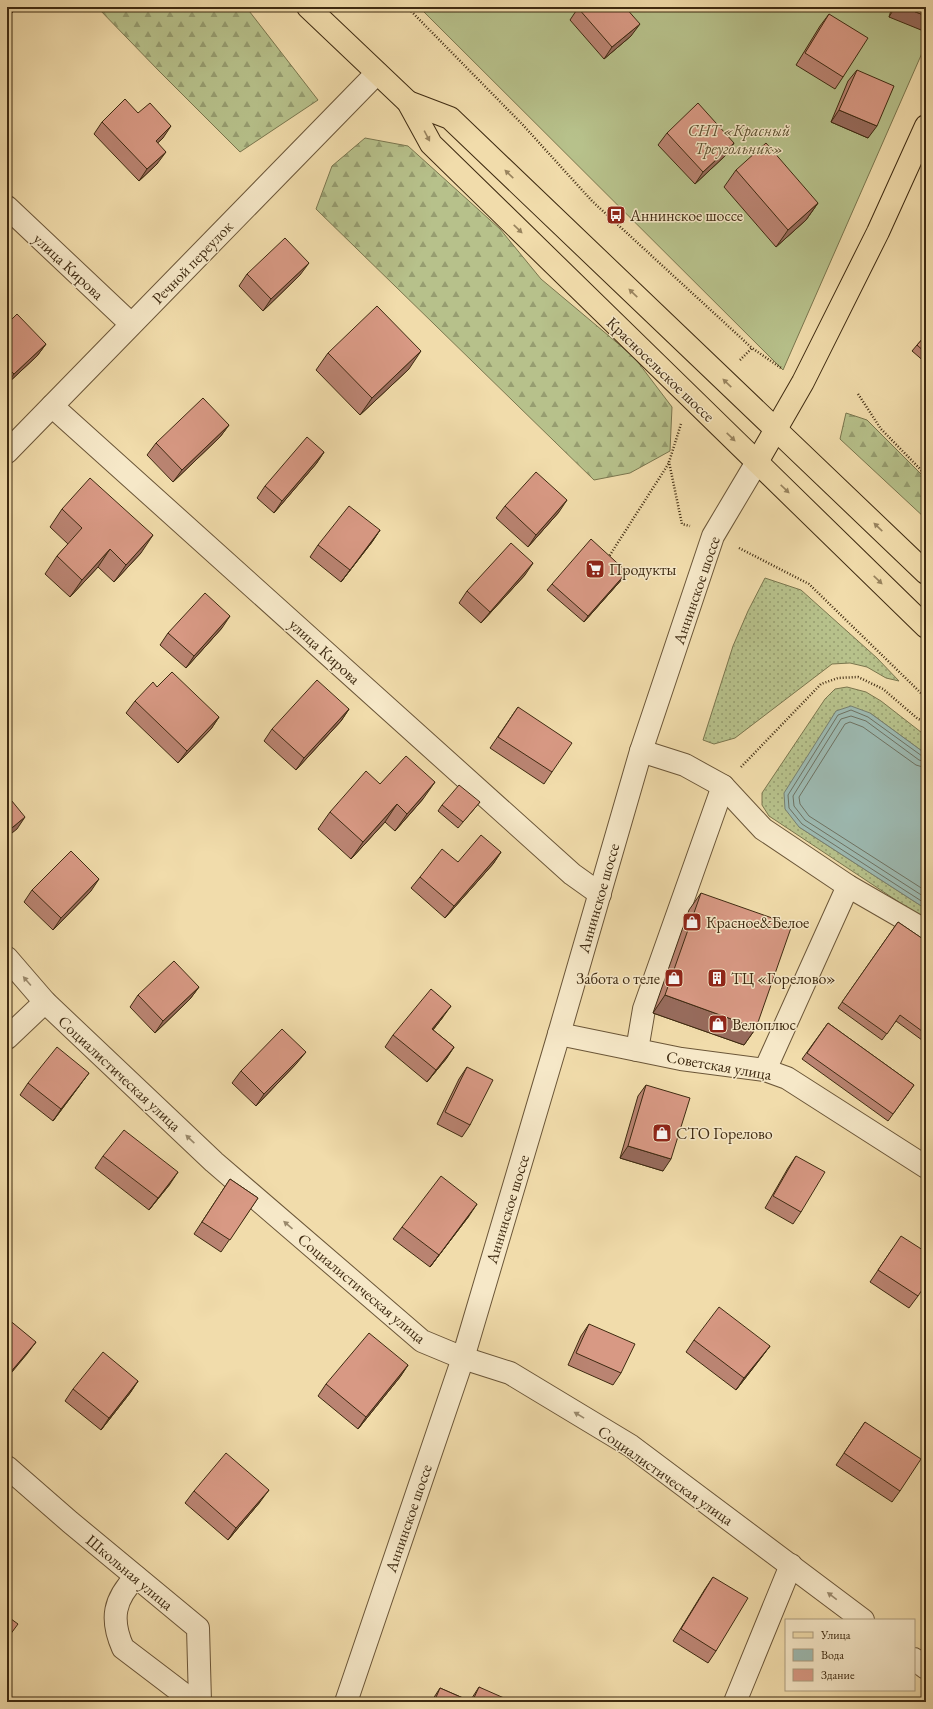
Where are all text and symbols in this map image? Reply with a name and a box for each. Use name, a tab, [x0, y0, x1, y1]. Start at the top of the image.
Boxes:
park label: СНТ «Красный Треугольник»	[688, 120, 790, 159]
one-way arrow	[423, 130, 430, 142]
one-way arrow	[504, 170, 514, 179]
bus stop icon: Аннинское шоссе	[605, 204, 627, 226]
place label: Аннинское шоссе	[629, 205, 743, 226]
street label: Речной переулок	[147, 216, 238, 309]
one-way arrow	[513, 224, 523, 233]
street label: улица Кирова	[29, 228, 109, 305]
one-way arrow	[628, 288, 638, 298]
street label: Красносельское шоссе	[602, 312, 719, 426]
one-way arrow	[722, 378, 732, 388]
one-way arrow	[726, 432, 736, 441]
one-way arrow	[780, 484, 790, 494]
one-way arrow	[873, 522, 883, 532]
street label: Аннинское шоссе	[668, 533, 725, 648]
supermarket icon: Продукты	[584, 558, 606, 580]
place label: Продукты	[609, 559, 677, 580]
one-way arrow	[873, 575, 883, 585]
street label: улица Кирова	[285, 614, 365, 689]
street label: Аннинское шоссе	[573, 841, 624, 956]
shop icon: Красное&Белое	[681, 911, 703, 933]
place label: Красное&Белое	[706, 912, 809, 933]
shop icon: Забота о теле	[663, 967, 685, 989]
building icon: ТЦ «Горелово»	[706, 967, 728, 989]
place label: Забота о теле	[576, 968, 660, 989]
place label: ТЦ «Горелово»	[731, 968, 836, 989]
one-way arrow	[22, 976, 31, 986]
street label: Социалистическая улица	[54, 1011, 186, 1136]
shop icon: Велоплюс	[707, 1013, 729, 1035]
place label: Велоплюс	[732, 1014, 796, 1035]
street label: Советская улица	[665, 1046, 774, 1085]
shop icon: СТО Горелово	[651, 1122, 673, 1144]
place label: СТО Горелово	[676, 1123, 773, 1144]
one-way arrow	[185, 1135, 195, 1144]
street label: Аннинское шоссе	[481, 1152, 534, 1267]
one-way arrow	[283, 1221, 293, 1230]
street label: Социалистическая улица	[293, 1229, 431, 1349]
one-way arrow	[573, 1411, 585, 1418]
street label: Социалистическая улица	[594, 1421, 738, 1531]
street label: Аннинское шоссе	[380, 1461, 437, 1576]
street label: Школьная улица	[82, 1530, 178, 1615]
one-way arrow	[827, 1593, 837, 1601]
legend	[785, 1619, 915, 1691]
text: Улица	[820, 1627, 851, 1643]
text: Вода	[821, 1647, 844, 1663]
text: Здание	[821, 1667, 855, 1683]

